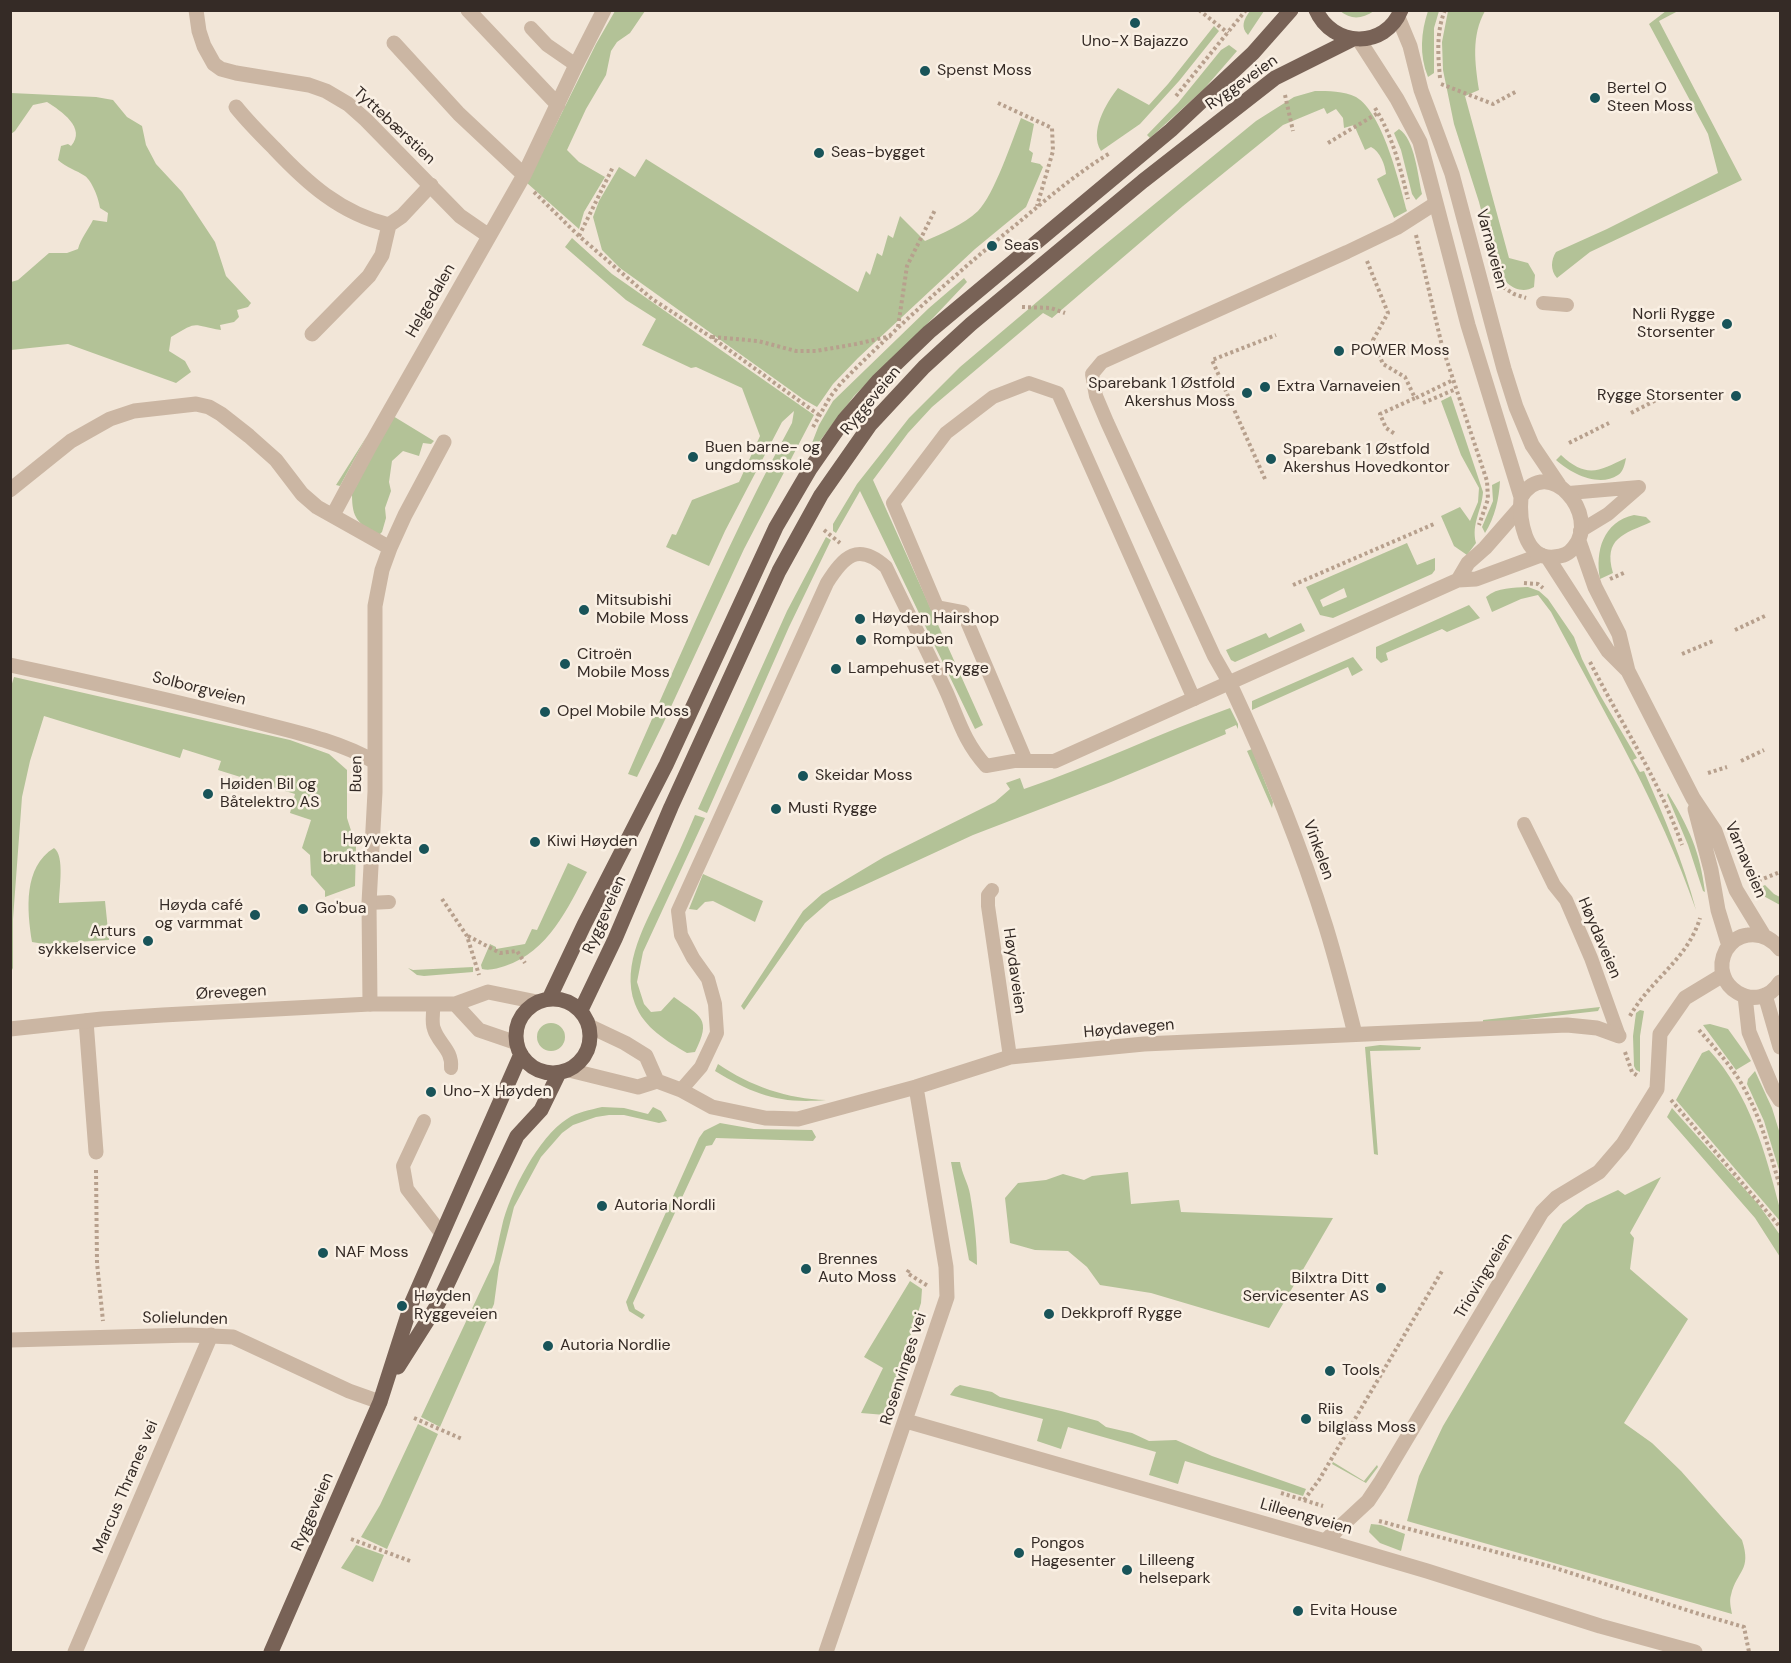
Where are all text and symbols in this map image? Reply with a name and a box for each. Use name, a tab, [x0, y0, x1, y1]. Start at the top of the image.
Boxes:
marker: Uno-X Bajazzo	[1128, 16, 1142, 30]
place label: Uno-X Bajazzo	[1082, 32, 1188, 52]
street label: Ryggeveien	[1202, 51, 1282, 115]
place label: Spenst Moss	[937, 61, 1032, 81]
marker: Spenst Moss	[918, 64, 932, 78]
place label: Bertel O Steen Moss	[1607, 79, 1693, 117]
street label: Tyttebærstien	[349, 83, 439, 169]
marker: Bertel O Steen Moss	[1588, 91, 1602, 105]
place label: Seas-bygget	[831, 143, 925, 163]
marker: Seas-bygget	[812, 146, 826, 160]
street label: Varnaveien	[1471, 207, 1511, 291]
place label: Seas	[1004, 236, 1039, 256]
marker: Seas	[985, 239, 999, 253]
street label: Helgedalen	[402, 261, 460, 341]
place label: Norli Rygge Storsenter	[1632, 305, 1715, 343]
marker: Norli Rygge Storsenter	[1720, 317, 1734, 331]
place label: POWER Moss	[1351, 341, 1450, 361]
marker: POWER Moss	[1332, 344, 1346, 358]
street label: Ryggeveien	[837, 363, 905, 439]
place label: Sparebank 1 Østfold Akershus Moss	[1088, 374, 1235, 412]
place label: Extra Varnaveien	[1277, 377, 1400, 397]
marker: Extra Varnaveien	[1258, 380, 1272, 394]
marker: Sparebank 1 Østfold Akershus Moss	[1240, 386, 1254, 400]
place label: Rygge Storsenter	[1597, 386, 1724, 406]
marker: Rygge Storsenter	[1729, 389, 1743, 403]
place label: Buen barne- og ungdomsskole	[705, 438, 820, 476]
place label: Sparebank 1 Østfold Akershus Hovedkontor	[1283, 440, 1450, 478]
marker: Buen barne- og ungdomsskole	[686, 450, 700, 464]
marker: Sparebank 1 Østfold Akershus Hovedkontor	[1264, 452, 1278, 466]
place label: Mitsubishi Mobile Moss	[596, 591, 689, 629]
marker: Mitsubishi Mobile Moss	[577, 603, 591, 617]
place label: Høyden Hairshop	[872, 609, 999, 629]
marker: Høyden Hairshop	[853, 612, 867, 626]
place label: Rompuben	[873, 630, 953, 650]
marker: Rompuben	[854, 633, 868, 647]
place label: Citroën Mobile Moss	[577, 645, 670, 683]
marker: Citroën Mobile Moss	[558, 657, 572, 671]
place label: Lampehuset Rygge	[848, 659, 989, 679]
marker: Lampehuset Rygge	[829, 662, 843, 676]
street label: Solborgveien	[150, 668, 248, 710]
place label: Opel Mobile Moss	[557, 702, 689, 722]
marker: Opel Mobile Moss	[538, 705, 552, 719]
street label: Buen	[347, 755, 367, 793]
place label: Skeidar Moss	[815, 766, 913, 786]
marker: Skeidar Moss	[796, 769, 810, 783]
place label: Høiden Bil og Båtelektro AS	[220, 775, 320, 813]
marker: Høiden Bil og Båtelektro AS	[201, 787, 215, 801]
place label: Musti Rygge	[788, 799, 877, 819]
marker: Musti Rygge	[769, 802, 783, 816]
street label: Vinkelen	[1298, 818, 1338, 882]
street label: Varnaveien	[1720, 819, 1770, 901]
place label: Høyvekta brukthandel	[323, 830, 412, 868]
place label: Kiwi Høyden	[547, 832, 637, 852]
marker: Kiwi Høyden	[528, 835, 542, 849]
marker: Høyvekta brukthandel	[417, 842, 431, 856]
street label: Ryggeveien	[579, 873, 631, 957]
street label: Høydaveien	[1573, 895, 1625, 981]
place label: Høyda café og varmmat	[155, 896, 243, 934]
place label: Go'bua	[315, 899, 366, 919]
marker: Go'bua	[296, 902, 310, 916]
marker: Høyda café og varmmat	[248, 908, 262, 922]
place label: Arturs sykkelservice	[38, 922, 136, 960]
street label: Høydaveien	[998, 927, 1030, 1015]
marker: Arturs sykkelservice	[141, 934, 155, 948]
street label: Ørevegen	[195, 982, 267, 1004]
street label: Høydavegen	[1083, 1015, 1175, 1043]
place label: Uno-X Høyden	[443, 1082, 552, 1102]
marker: Uno-X Høyden	[424, 1085, 438, 1099]
place label: Autoria Nordli	[614, 1196, 715, 1216]
marker: Autoria Nordli	[595, 1199, 609, 1213]
street label: Triovingveien	[1451, 1230, 1517, 1322]
place label: NAF Moss	[335, 1243, 409, 1263]
marker: NAF Moss	[316, 1246, 330, 1260]
place label: Brennes Auto Moss	[818, 1250, 896, 1288]
marker: Brennes Auto Moss	[799, 1262, 813, 1276]
place label: Bilxtra Ditt Servicesenter AS	[1243, 1269, 1369, 1307]
marker: Bilxtra Ditt Servicesenter AS	[1374, 1281, 1388, 1295]
place label: Høyden Ryggeveien	[414, 1287, 497, 1325]
marker: Høyden Ryggeveien	[395, 1299, 409, 1313]
place label: Dekkproff Rygge	[1061, 1304, 1182, 1324]
marker: Dekkproff Rygge	[1042, 1307, 1056, 1321]
street label: Solielunden	[142, 1309, 228, 1329]
street label: Rosenvinges vei	[877, 1310, 931, 1428]
place label: Autoria Nordlie	[560, 1336, 671, 1356]
marker: Autoria Nordlie	[541, 1339, 555, 1353]
place label: Tools	[1342, 1361, 1380, 1381]
marker: Tools	[1323, 1364, 1337, 1378]
place label: Riis bilglass Moss	[1318, 1400, 1416, 1438]
marker: Riis bilglass Moss	[1299, 1412, 1313, 1426]
street label: Marcus Thranes vei	[89, 1418, 163, 1556]
street label: Ryggeveien	[288, 1470, 338, 1554]
street label: Lilleengveien	[1258, 1495, 1354, 1539]
place label: Pongos Hagesenter	[1031, 1534, 1116, 1572]
marker: Pongos Hagesenter	[1012, 1546, 1026, 1560]
place label: Lilleeng helsepark	[1139, 1551, 1211, 1589]
marker: Lilleeng helsepark	[1120, 1563, 1134, 1577]
place label: Evita House	[1310, 1601, 1397, 1621]
marker: Evita House	[1291, 1604, 1305, 1618]

